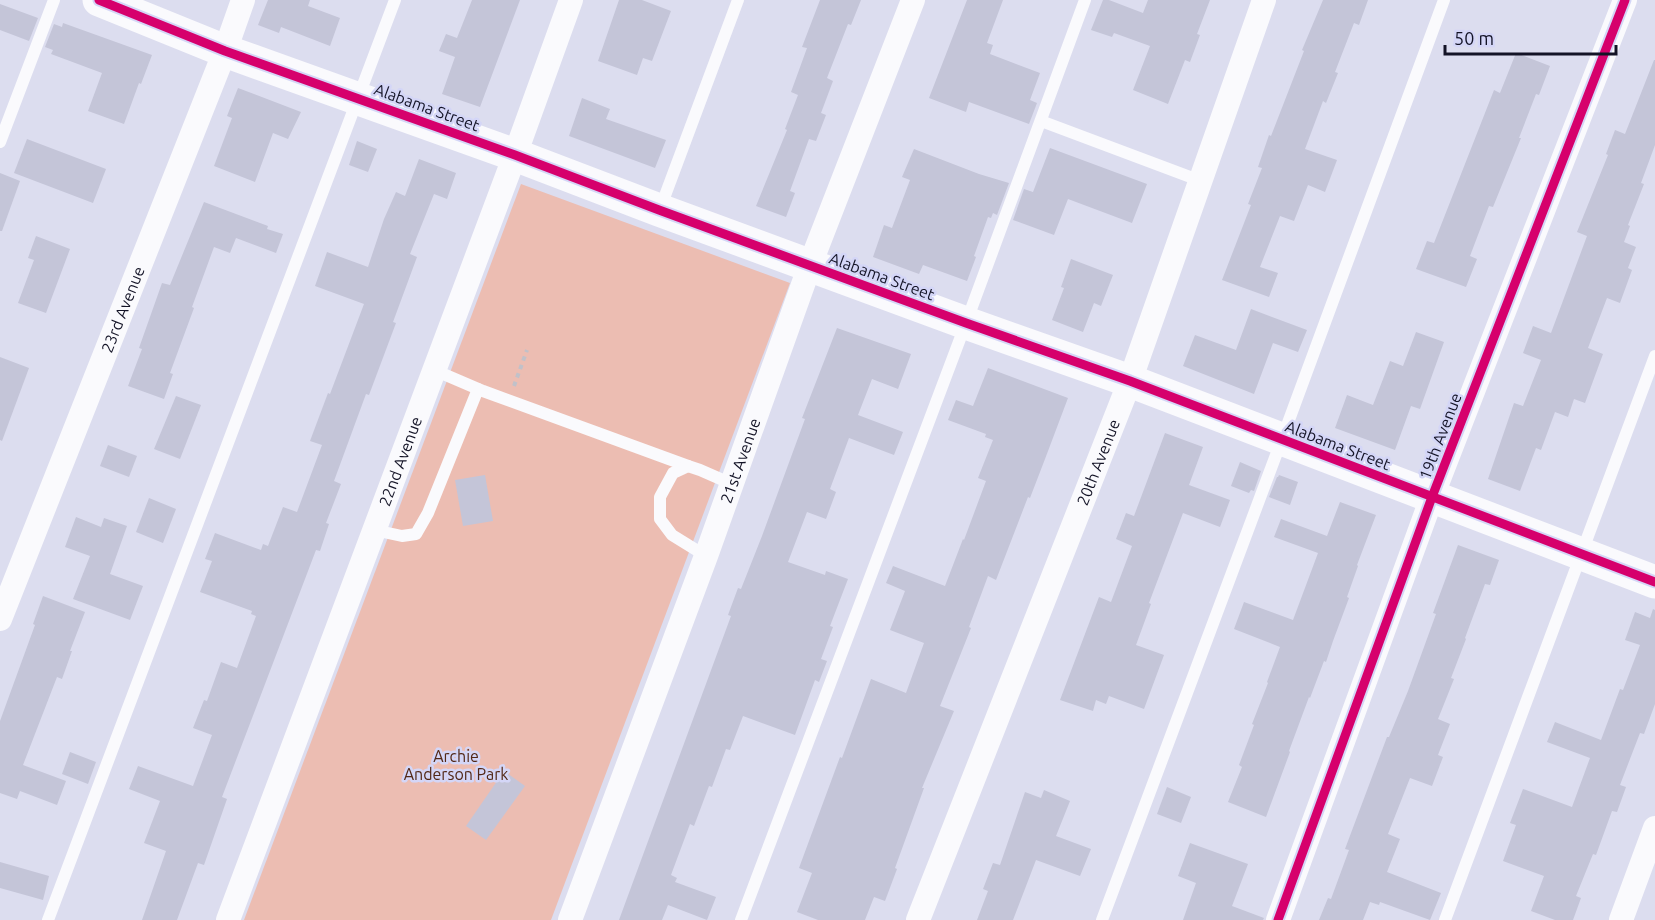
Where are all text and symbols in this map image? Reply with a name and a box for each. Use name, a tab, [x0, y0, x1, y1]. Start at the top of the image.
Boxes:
scale bar	[1445, 18, 1616, 56]
text: 50 m	[1454, 28, 1494, 48]
street label: Alabama Street	[372, 80, 483, 135]
street label: Alabama Street	[827, 249, 938, 304]
street label: 23rd Avenue	[97, 264, 148, 355]
street label: 19th Avenue	[1415, 390, 1465, 482]
street label: 22nd Avenue	[375, 414, 425, 508]
street label: 21st Avenue	[717, 416, 764, 505]
street label: 20th Avenue	[1073, 416, 1123, 508]
street label: Alabama Street	[1283, 417, 1394, 474]
park label: Archie Anderson Park	[404, 747, 508, 783]

